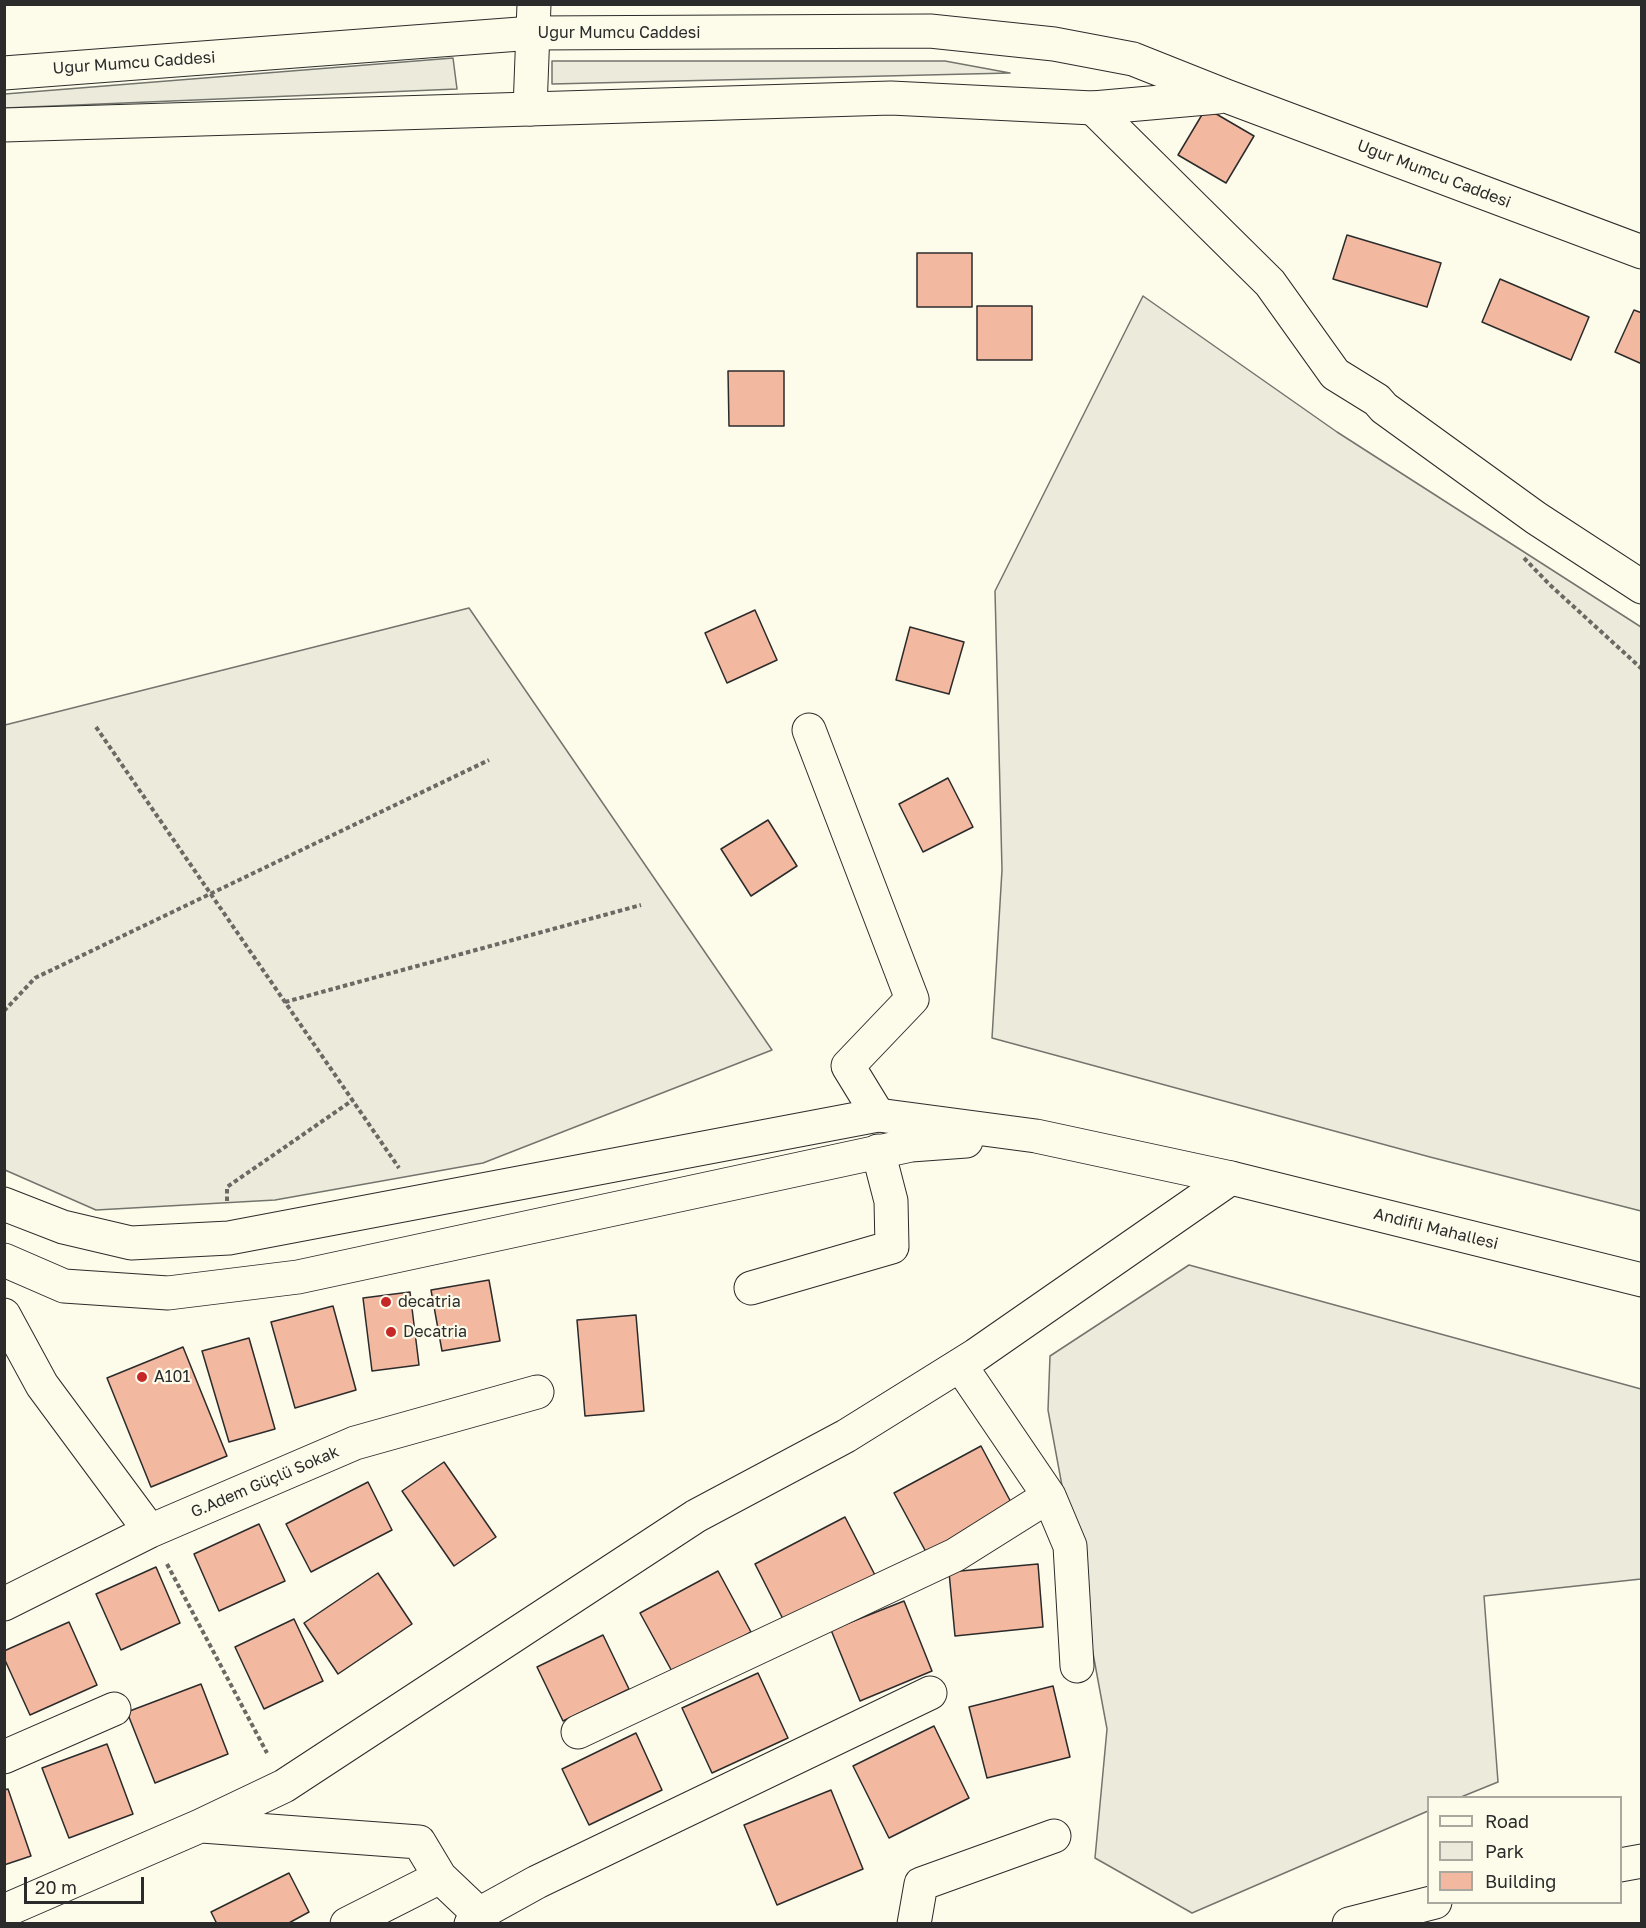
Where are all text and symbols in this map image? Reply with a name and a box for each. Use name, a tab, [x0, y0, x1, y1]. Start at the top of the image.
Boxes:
street label: Uğur Mumcu Caddesi	[537, 23, 701, 43]
street label: Uğur Mumcu Caddesi	[52, 48, 216, 78]
street label: Uğur Mumcu Caddesi	[1354, 136, 1514, 212]
street label: Andifli Mahallesi	[1372, 1204, 1500, 1254]
place label: decatria	[398, 1292, 461, 1312]
marker: decatria	[379, 1295, 393, 1309]
place label: Decatria	[403, 1322, 467, 1342]
marker: Decatria	[384, 1325, 398, 1339]
place label: A101	[154, 1367, 190, 1387]
marker: A101	[135, 1370, 149, 1384]
street label: G.Adem Güçlü Sokak	[188, 1442, 342, 1522]
legend	[1427, 1796, 1622, 1904]
text: Road	[1485, 1810, 1529, 1832]
text: Park	[1485, 1840, 1524, 1862]
scale bar	[27, 1865, 147, 1903]
text: Building	[1485, 1870, 1556, 1892]
text: 20 m	[35, 1876, 77, 1898]

